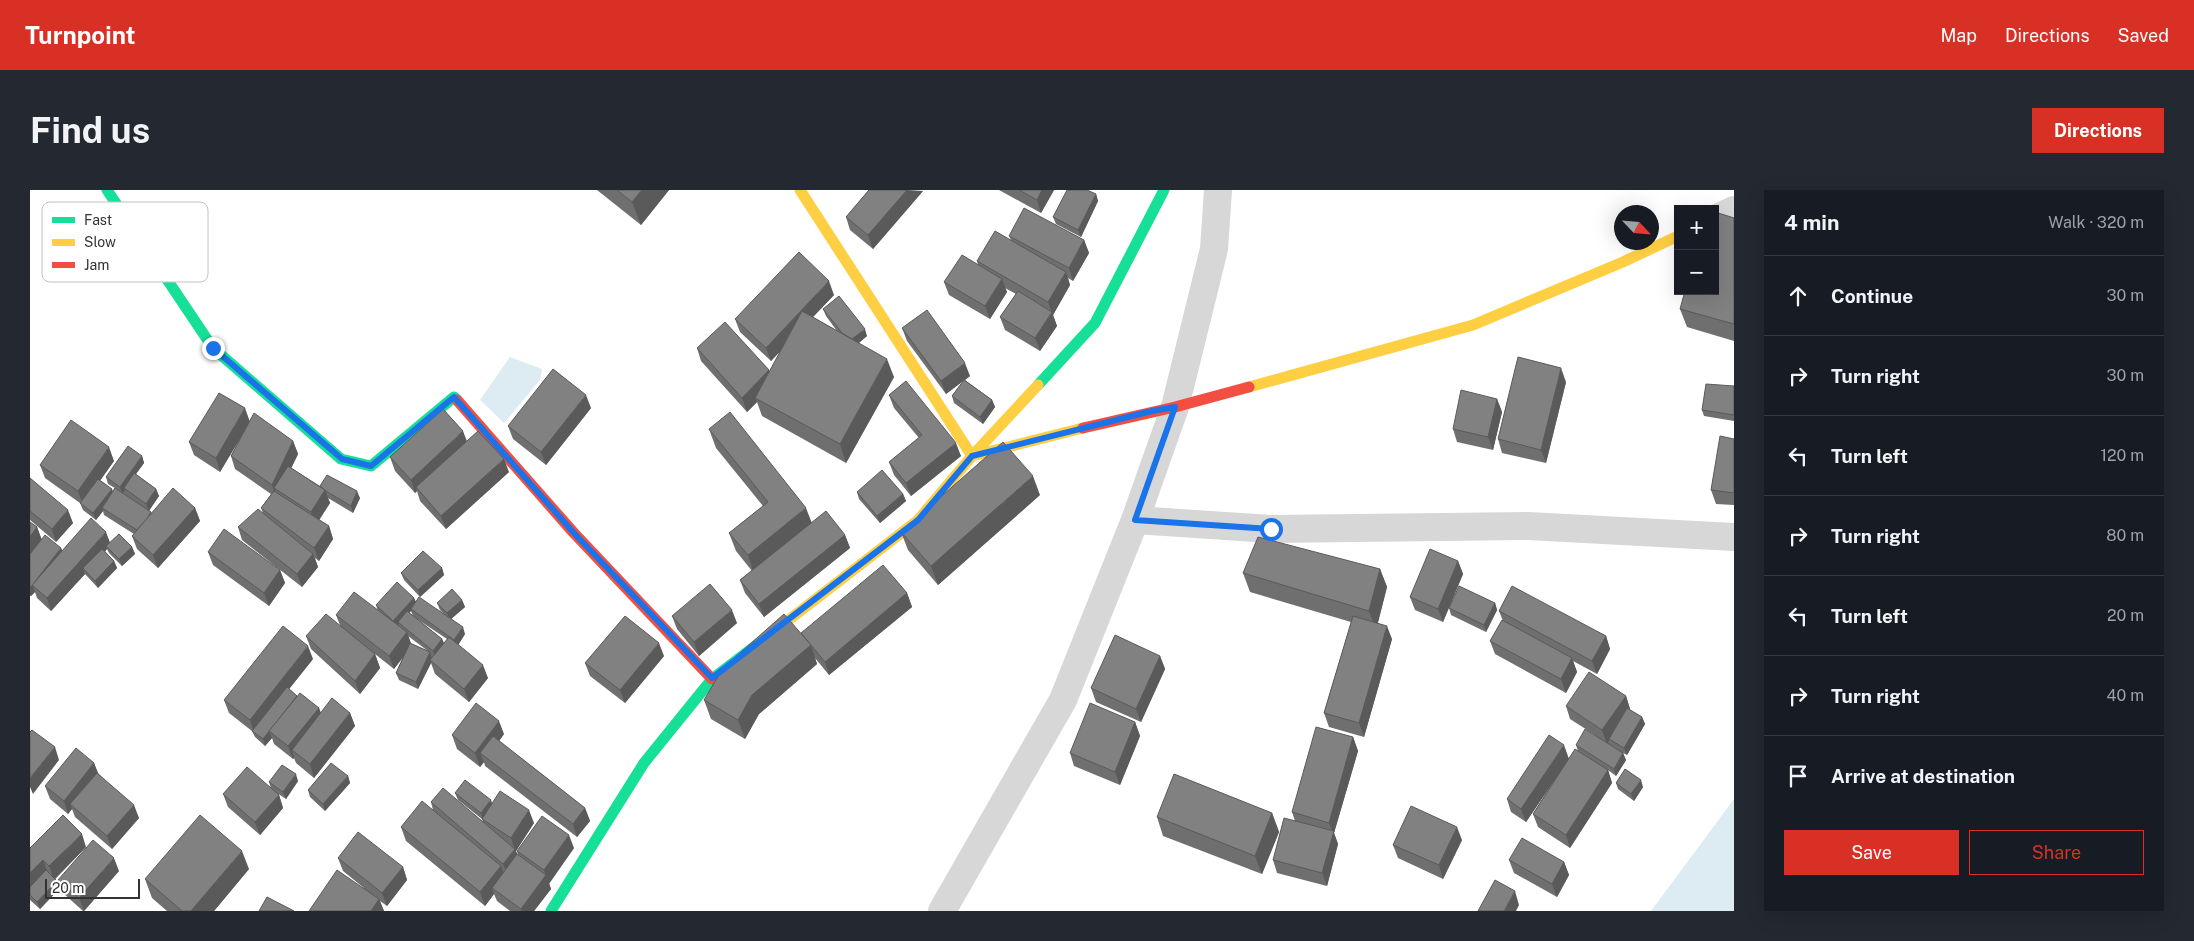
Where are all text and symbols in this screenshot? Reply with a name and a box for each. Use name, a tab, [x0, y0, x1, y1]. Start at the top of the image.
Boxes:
text: Turnpoint	[25, 21, 135, 49]
text: Map	[1940, 25, 1977, 46]
text: Directions	[2005, 25, 2090, 46]
text: Saved	[2118, 25, 2169, 46]
button: Directions	[2032, 108, 2164, 153]
text: Find us	[30, 110, 150, 151]
legend	[42, 202, 208, 282]
north arrow	[1614, 205, 1659, 250]
map controls	[1674, 205, 1719, 295]
button: +	[1674, 205, 1719, 250]
text: 4 min	[1784, 210, 1839, 235]
text: Fast	[84, 212, 112, 228]
text: Walk · 320 m	[2048, 213, 2144, 232]
text: Slow	[84, 234, 116, 250]
button: −	[1674, 250, 1719, 295]
text: Jam	[84, 257, 109, 273]
icon: ahead	[1784, 282, 1812, 310]
text: Continue	[1831, 285, 1913, 307]
text: 30 m	[2107, 286, 2144, 305]
route end	[202, 337, 225, 360]
icon: right	[1784, 362, 1812, 390]
text: Turn right	[1831, 365, 1920, 387]
text: 30 m	[2107, 366, 2144, 385]
icon: left	[1784, 442, 1812, 470]
text: Turn left	[1831, 445, 1908, 467]
text: 120 m	[2100, 446, 2144, 465]
route start	[1260, 518, 1283, 541]
icon: right	[1784, 522, 1812, 550]
text: Turn right	[1831, 525, 1920, 547]
text: 80 m	[2106, 526, 2144, 545]
icon: left	[1784, 602, 1812, 630]
text: Turn left	[1831, 605, 1908, 627]
text: 20 m	[2107, 606, 2144, 625]
icon: right	[1784, 682, 1812, 710]
text: Turn right	[1831, 685, 1920, 707]
text: 40 m	[2106, 686, 2144, 705]
icon: arrive	[1784, 762, 1812, 790]
text: Arrive at destination	[1831, 765, 2015, 787]
button: Save	[1784, 830, 1959, 875]
button: Share	[1969, 830, 2144, 875]
scale bar	[45, 876, 140, 899]
text: 20 m	[52, 880, 84, 896]

